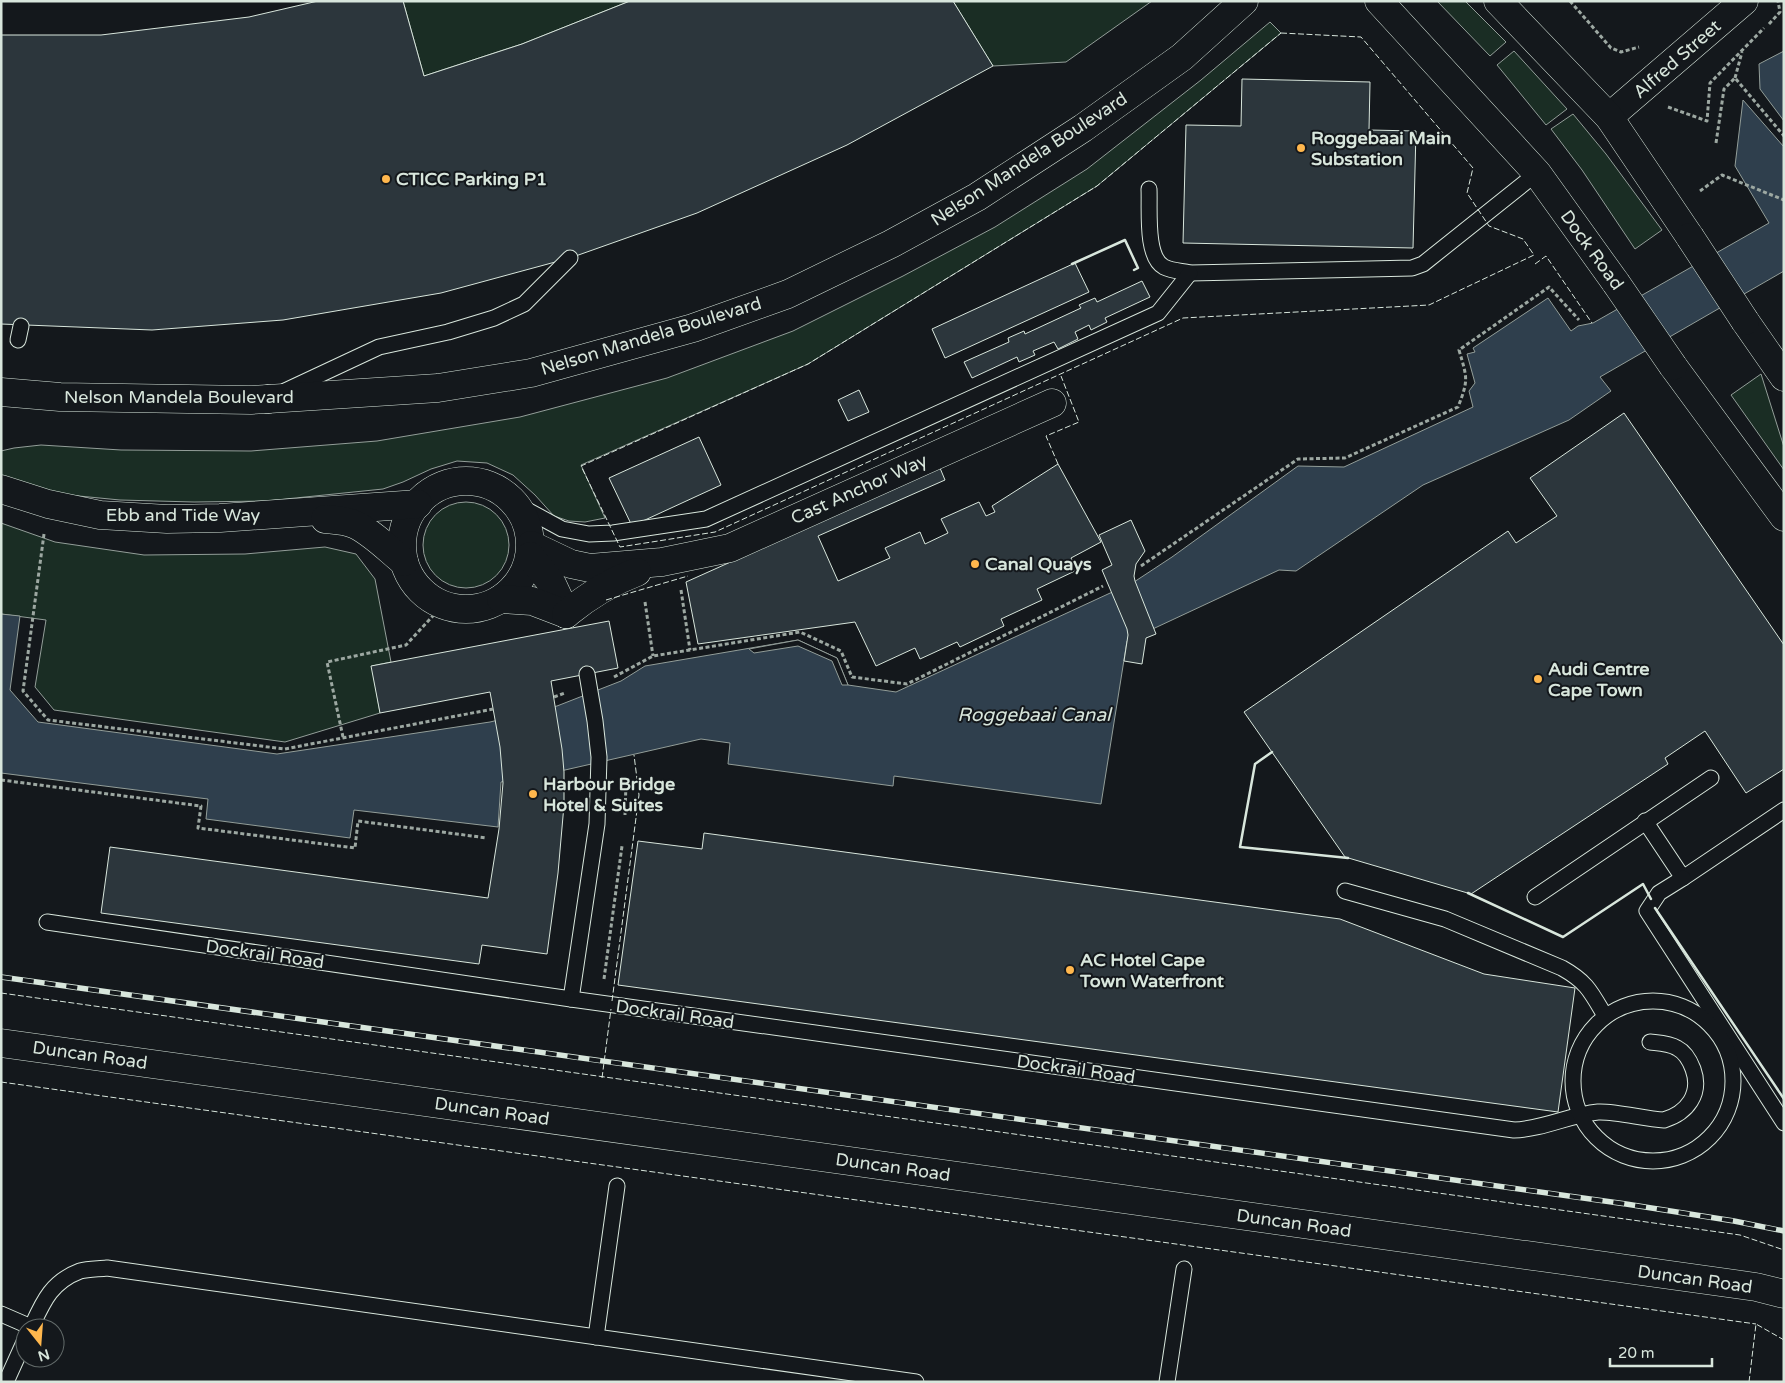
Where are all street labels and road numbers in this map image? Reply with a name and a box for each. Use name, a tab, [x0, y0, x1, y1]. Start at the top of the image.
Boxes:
street label: Alfred Street	[1629, 15, 1725, 103]
street label: Nelson Mandela Boulevard	[927, 87, 1131, 231]
street label: Dock Road	[1556, 206, 1628, 294]
street label: Nelson Mandela Boulevard	[538, 292, 764, 380]
street label: Nelson Mandela Boulevard	[64, 386, 294, 408]
street label: Cast Anchor Way	[787, 449, 931, 529]
street label: Ebb and Tide Way	[106, 504, 261, 526]
street label: Dockrail Road	[204, 935, 326, 973]
street label: Dockrail Road	[614, 995, 736, 1033]
street label: Duncan Road	[31, 1036, 149, 1074]
street label: Dockrail Road	[1015, 1050, 1137, 1088]
street label: Duncan Road	[433, 1092, 551, 1130]
street label: Duncan Road	[834, 1148, 952, 1186]
street label: Duncan Road	[1235, 1204, 1353, 1242]
street label: Duncan Road	[1636, 1260, 1754, 1298]

